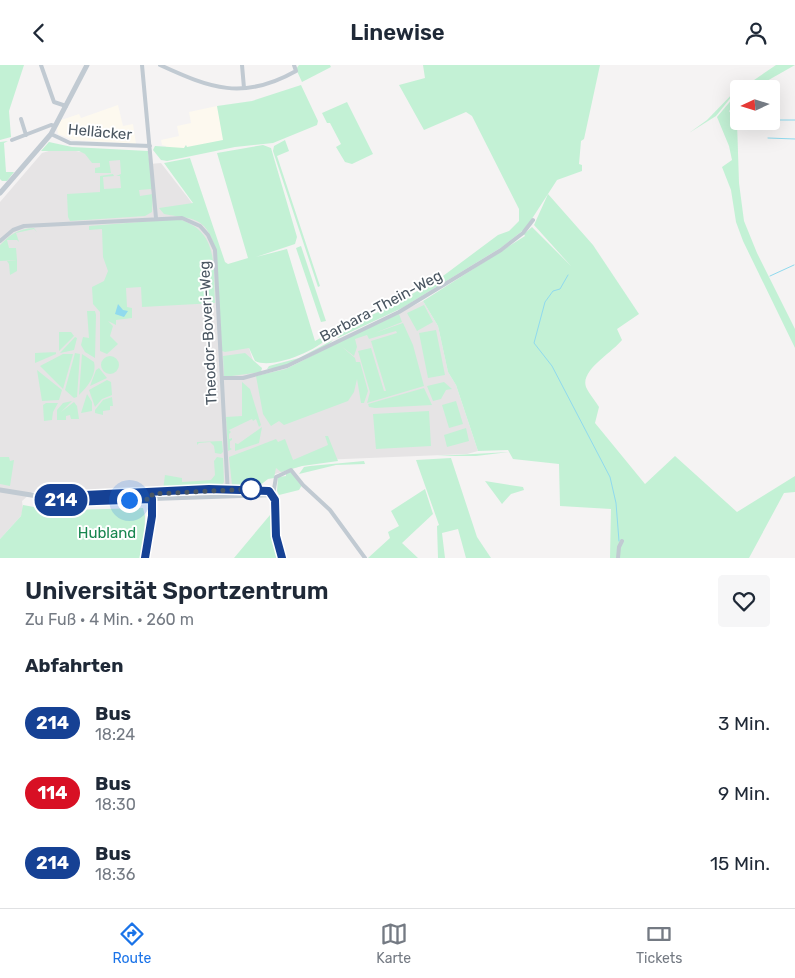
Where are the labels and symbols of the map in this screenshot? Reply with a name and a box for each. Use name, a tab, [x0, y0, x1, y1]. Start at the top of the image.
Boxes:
north arrow	[730, 80, 780, 130]
street label: Helläcker	[67, 120, 133, 144]
street label: Theodor-Boveri-Weg	[195, 260, 221, 406]
street label: Barbara-Thein-Weg	[317, 266, 445, 346]
unlabelled marker	[240, 478, 262, 500]
line badge: 214	[32, 484, 90, 516]
your location	[117, 488, 142, 513]
park label: Hubland	[78, 524, 136, 542]

